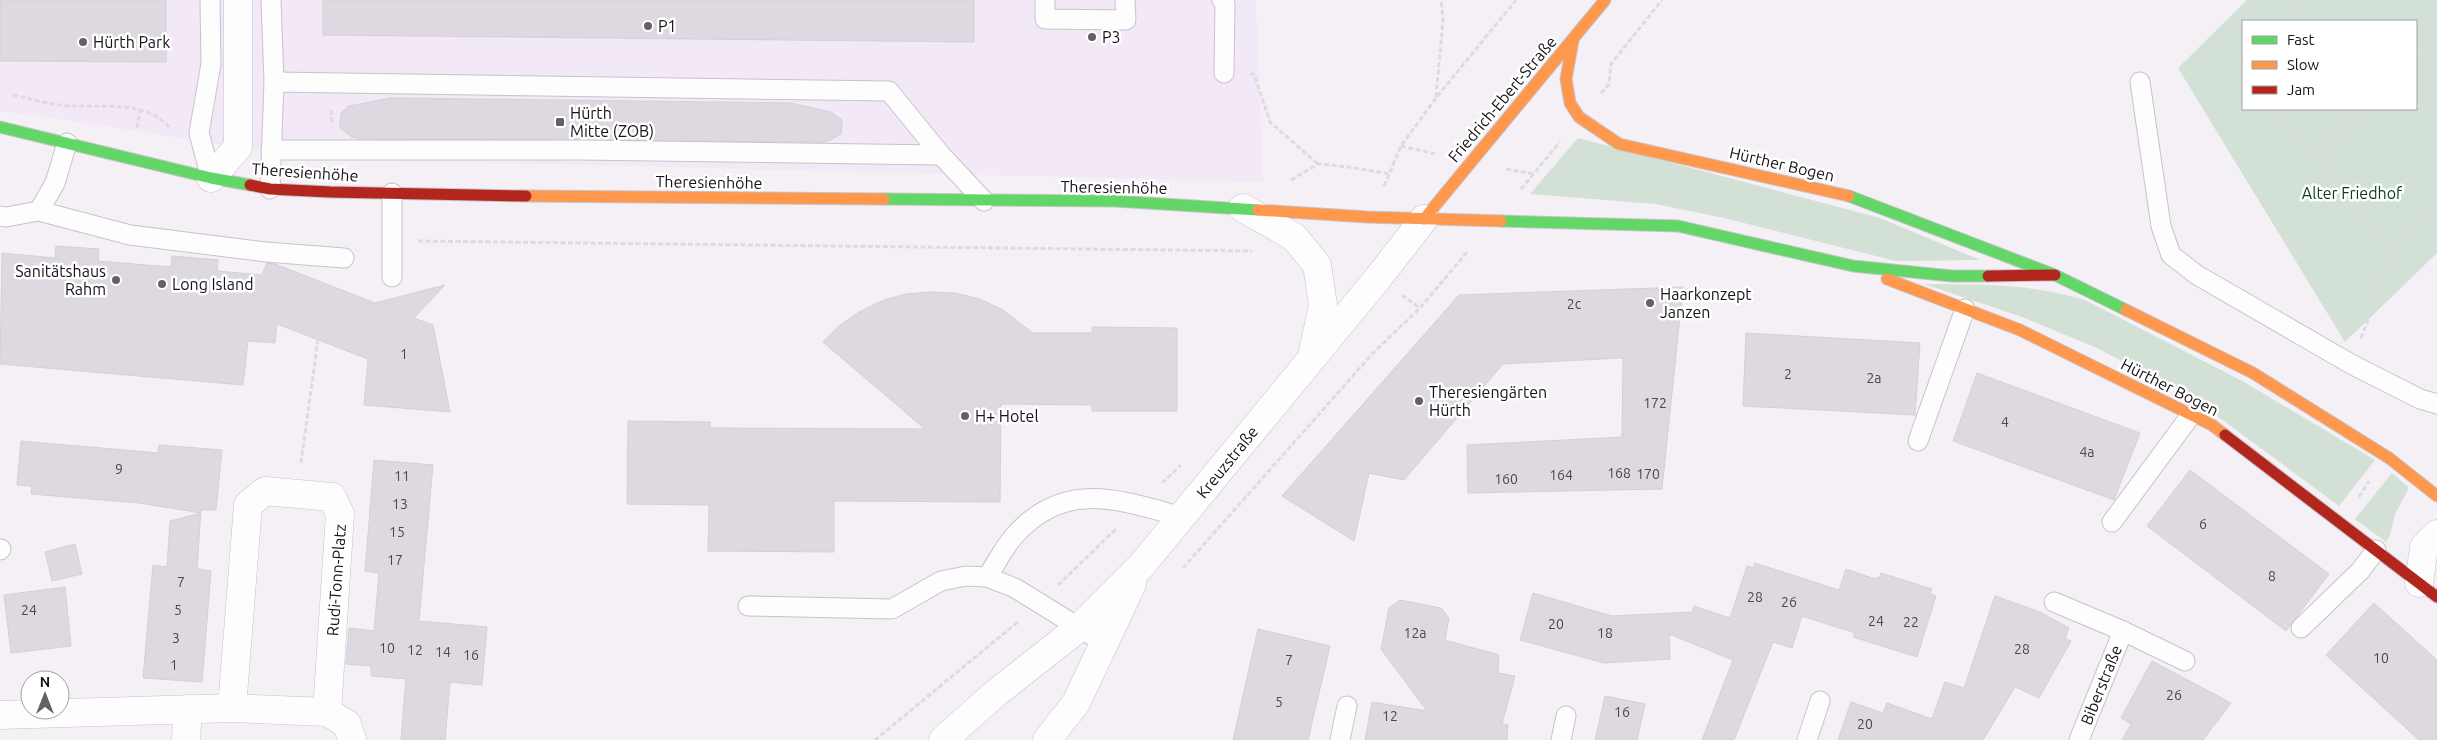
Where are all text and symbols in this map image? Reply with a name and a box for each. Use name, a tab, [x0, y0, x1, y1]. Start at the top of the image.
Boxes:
place label: P1	[658, 17, 677, 35]
marker: P1	[642, 20, 654, 32]
legend	[2242, 20, 2417, 110]
place label: P3	[1102, 28, 1121, 46]
marker: P3	[1086, 31, 1098, 43]
text: Fast	[2287, 31, 2315, 48]
street label: Friedrich-Ebert-Straße	[1444, 32, 1560, 166]
place label: Hürth Park	[93, 33, 170, 51]
marker: Hürth Park	[77, 36, 89, 48]
text: Slow	[2287, 56, 2320, 73]
text: Jam	[2287, 81, 2315, 98]
place label: Hürth Mitte (ZOB)	[570, 104, 654, 141]
marker: Hürth Mitte (ZOB)	[554, 116, 566, 128]
street label: Hürther Bogen	[1728, 143, 1836, 185]
street label: Theresienhöhe	[251, 159, 359, 185]
street label: Theresienhöhe	[655, 172, 763, 192]
street label: Theresienhöhe	[1060, 177, 1168, 197]
park label: Alter Friedhof	[2302, 184, 2403, 202]
place label: Sanitätshaus Rahm	[15, 262, 106, 298]
marker: Sanitätshaus Rahm	[110, 274, 122, 286]
place label: Long Island	[172, 275, 254, 293]
marker: Long Island	[156, 278, 168, 290]
place label: Haarkonzept Janzen	[1660, 285, 1752, 321]
house number: 2c	[1567, 296, 1582, 312]
marker: Haarkonzept Janzen	[1644, 297, 1656, 309]
house number: 1	[400, 346, 408, 362]
street label: Hürther Bogen	[2118, 355, 2222, 419]
house number: 2	[1784, 366, 1792, 382]
house number: 2a	[1866, 370, 1882, 386]
place label: Theresiengärten Hürth	[1429, 383, 1547, 419]
marker: Theresiengärten Hürth	[1413, 395, 1425, 407]
house number: 172	[1643, 395, 1667, 411]
place label: H+ Hotel	[975, 407, 1039, 425]
marker: H+ Hotel	[959, 410, 971, 422]
house number: 4	[2001, 414, 2009, 430]
street label: Kreuzstraße	[1193, 422, 1261, 502]
house number: 4a	[2079, 444, 2095, 460]
house number: 9	[115, 461, 123, 477]
house number: 168	[1607, 465, 1631, 481]
house number: 170	[1636, 466, 1660, 482]
house number: 164	[1549, 467, 1573, 483]
house number: 11	[394, 468, 410, 484]
house number: 160	[1494, 471, 1518, 487]
house number: 13	[392, 496, 408, 512]
house number: 6	[2199, 516, 2207, 532]
street label: Rudi-Tonn-Platz	[323, 523, 349, 637]
house number: 15	[389, 524, 405, 540]
house number: 17	[387, 552, 403, 568]
house number: 8	[2268, 568, 2276, 584]
house number: 7	[177, 574, 185, 590]
house number: 28	[1747, 589, 1763, 605]
house number: 26	[1781, 594, 1797, 610]
house number: 24	[21, 602, 37, 618]
house number: 5	[174, 602, 182, 618]
house number: 24	[1868, 613, 1884, 629]
house number: 22	[1903, 614, 1919, 630]
house number: 20	[1548, 616, 1564, 632]
house number: 12a	[1404, 625, 1427, 641]
house number: 18	[1597, 625, 1613, 641]
house number: 3	[172, 630, 180, 646]
house number: 10	[379, 640, 395, 656]
house number: 28	[2014, 641, 2030, 657]
house number: 12	[407, 642, 423, 658]
street label: Biberstraße	[2077, 643, 2125, 727]
house number: 14	[435, 644, 451, 660]
house number: 16	[463, 647, 479, 663]
house number: 10	[2373, 650, 2389, 666]
house number: 7	[1285, 652, 1293, 668]
house number: 1	[170, 657, 178, 673]
north arrow	[20, 670, 70, 720]
text: N	[40, 674, 50, 690]
house number: 26	[2166, 687, 2182, 703]
house number: 5	[1275, 694, 1283, 710]
house number: 16	[1614, 704, 1630, 720]
house number: 12	[1382, 708, 1398, 724]
house number: 20	[1857, 716, 1873, 732]

